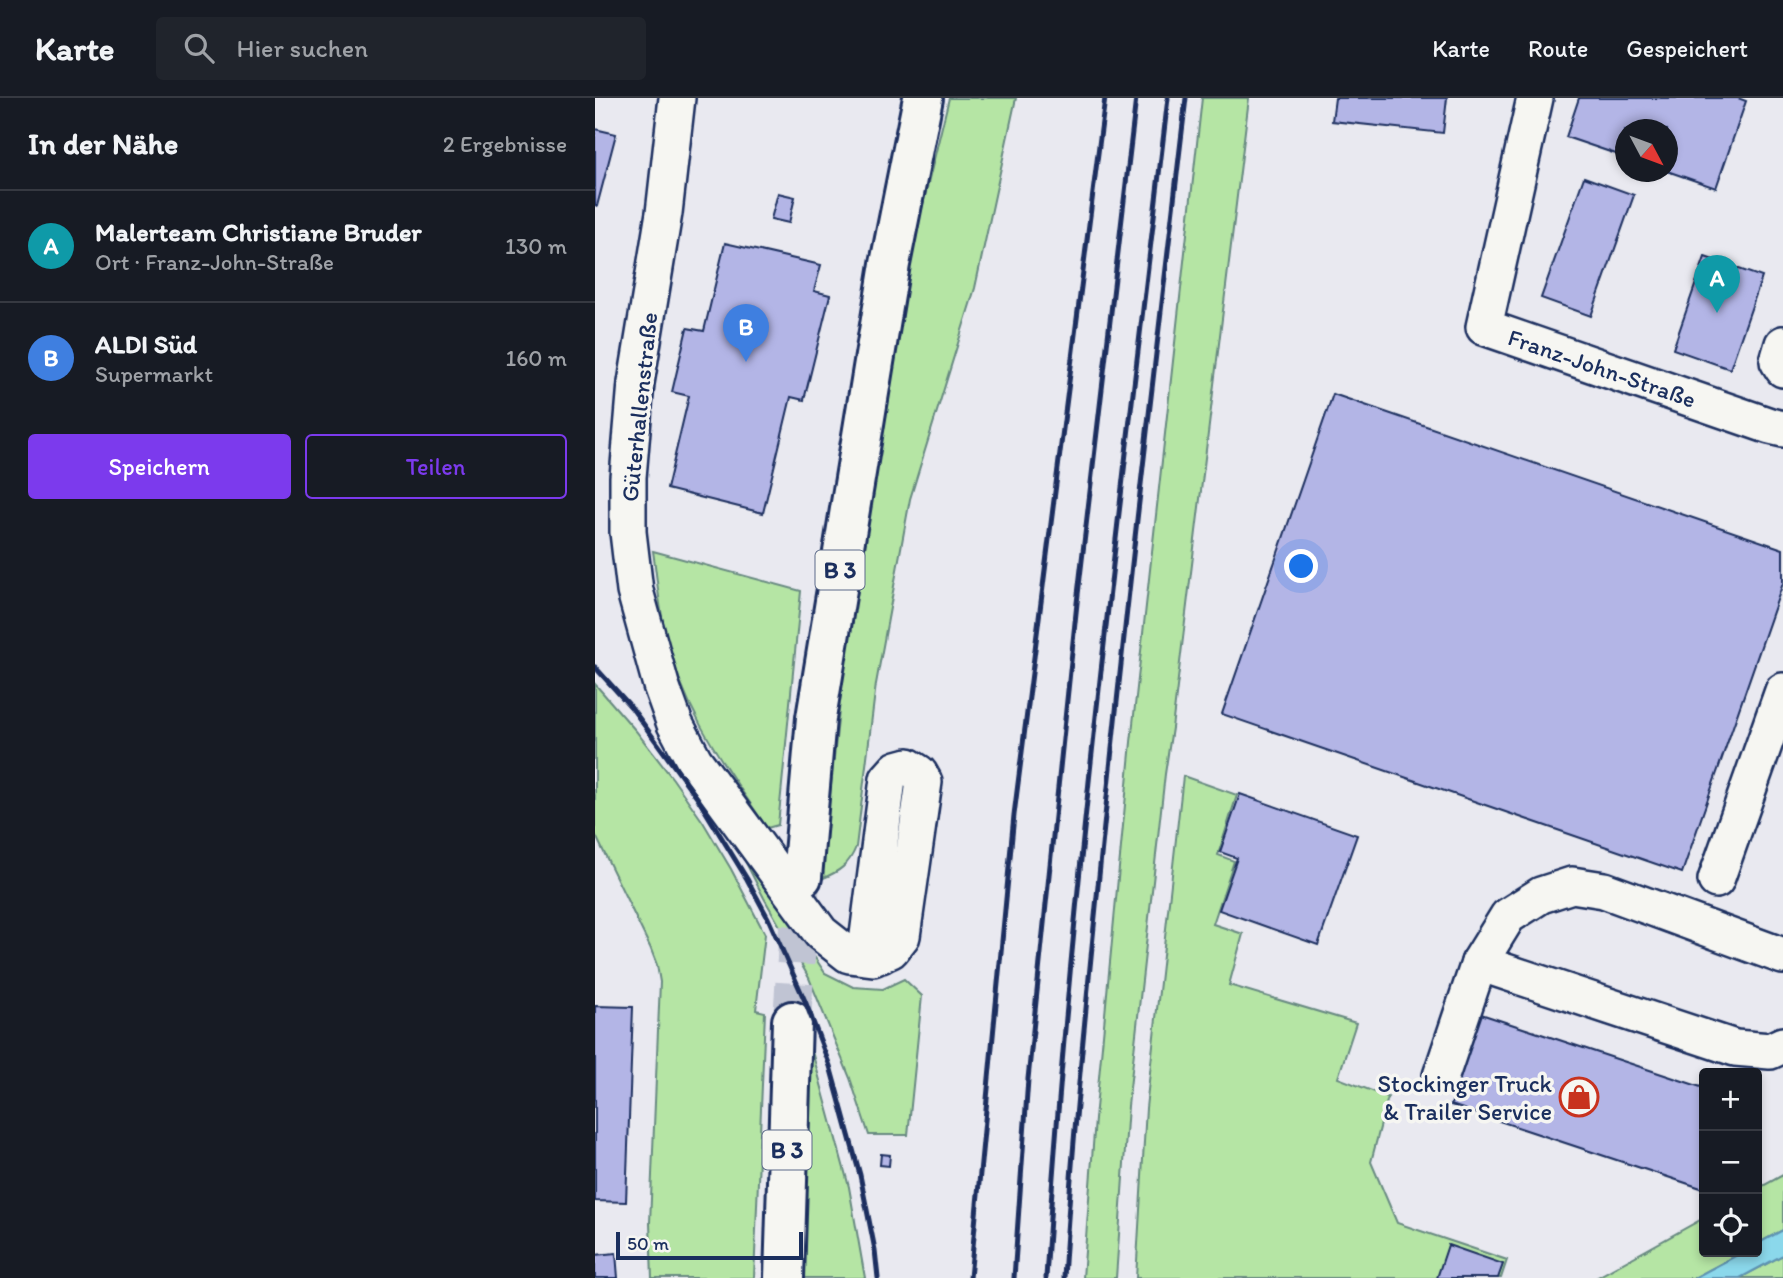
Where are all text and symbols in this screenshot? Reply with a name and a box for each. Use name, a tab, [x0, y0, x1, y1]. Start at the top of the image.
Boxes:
search box	[156, 17, 646, 80]
text: Karte	[35, 29, 114, 68]
icon: search	[180, 29, 218, 67]
text: Hier suchen	[236, 32, 368, 64]
text: Karte	[1432, 34, 1490, 63]
text: Route	[1528, 34, 1588, 63]
text: Gespeichert	[1626, 34, 1748, 63]
north arrow	[1615, 119, 1678, 182]
text: In der Nähe	[28, 125, 178, 162]
text: 2 Ergebnisse	[443, 130, 567, 158]
text: Malerteam Christiane Bruder	[95, 216, 422, 248]
text: A	[44, 232, 58, 260]
text: 130 m	[505, 232, 567, 260]
text: Ort · Franz-John-Straße	[95, 248, 334, 276]
pin: A	[1694, 255, 1740, 313]
pin: B	[723, 304, 769, 362]
street label: Güterhallenstraße	[615, 311, 663, 503]
street label: Franz-John-Straße	[1504, 322, 1700, 414]
text: ALDI Süd	[95, 328, 197, 360]
text: B	[44, 344, 58, 372]
text: 160 m	[505, 344, 567, 372]
text: Supermarkt	[95, 360, 213, 388]
button: Speichern	[28, 434, 291, 499]
button: Teilen	[305, 434, 567, 499]
your location	[1284, 549, 1318, 583]
road number: B 3	[815, 550, 865, 590]
map controls	[1699, 1068, 1762, 1257]
button: +	[1699, 1068, 1762, 1131]
place label: Stockinger Truck & Trailer Service	[1378, 1069, 1553, 1126]
shop icon: Stockinger Truck & Trailer Service	[1558, 1076, 1600, 1118]
road number: B 3	[763, 1130, 811, 1170]
button: −	[1699, 1131, 1762, 1194]
button: locate	[1699, 1194, 1762, 1257]
scale bar	[616, 1229, 803, 1261]
text: 50 m	[627, 1232, 669, 1255]

